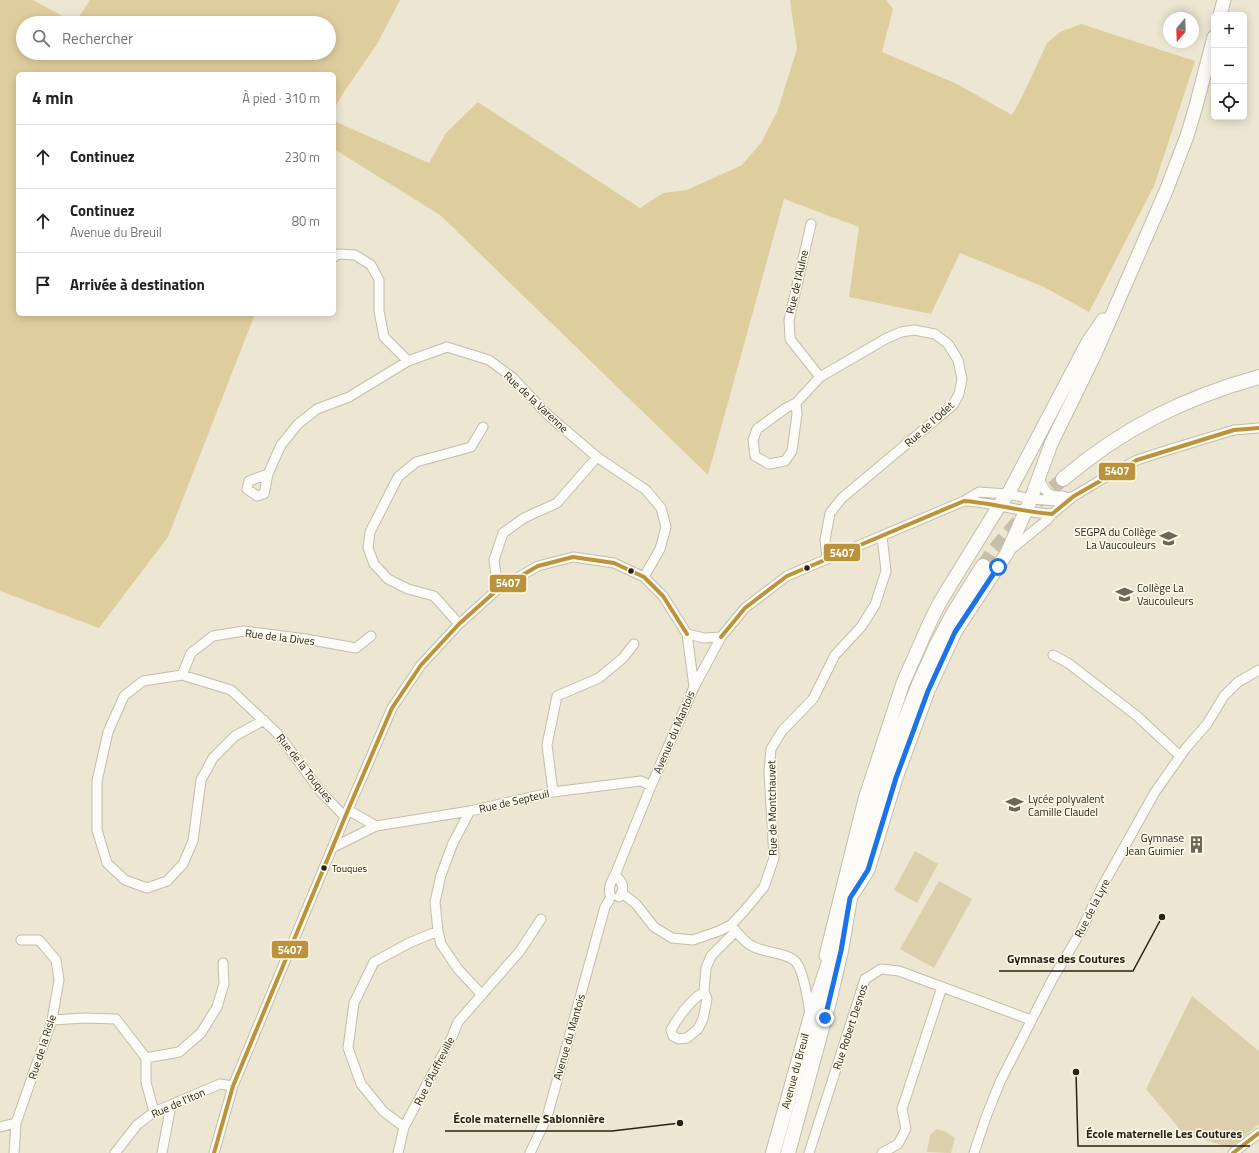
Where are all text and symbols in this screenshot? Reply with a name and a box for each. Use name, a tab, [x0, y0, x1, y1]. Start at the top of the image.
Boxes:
north arrow	[1163, 12, 1199, 48]
map controls	[1211, 12, 1247, 120]
button: +	[1211, 12, 1247, 48]
search box	[16, 16, 336, 60]
icon: search	[30, 27, 52, 49]
text: Rechercher	[62, 27, 133, 50]
button: −	[1211, 48, 1247, 84]
button: locate	[1211, 84, 1247, 120]
text: 4 min	[32, 85, 73, 111]
text: À pied · 310 m	[242, 88, 320, 108]
text: Continuez	[70, 145, 135, 168]
icon: ahead	[32, 146, 54, 168]
text: 230 m	[284, 147, 320, 167]
text: Continuez	[70, 199, 135, 222]
icon: ahead	[32, 210, 54, 232]
text: 80 m	[292, 211, 320, 231]
text: Avenue du Breuil	[70, 222, 162, 242]
street label: Rue de l'Aulne	[782, 248, 812, 316]
text: Arrivée à destination	[70, 273, 205, 296]
icon: arrive	[32, 274, 54, 296]
street label: Rue de la Varenne	[500, 368, 572, 436]
street label: Rue de l'Odet	[901, 397, 957, 451]
line badge: 5407	[1098, 462, 1136, 481]
text: 5407	[1105, 463, 1129, 479]
place label: SEGPA du Collège La Vaucouleurs	[1075, 524, 1156, 553]
school or university icon: SEGPA du Collège La Vaucouleurs	[1159, 528, 1179, 548]
line badge: 5407	[823, 543, 861, 562]
text: 5407	[830, 545, 854, 561]
route start	[989, 558, 1007, 576]
unlabelled marker	[802, 563, 812, 573]
unlabelled marker	[626, 566, 636, 576]
line badge: 5407	[489, 574, 527, 593]
text: 5407	[496, 575, 520, 591]
place label: Collège La Vaucouleurs	[1137, 580, 1194, 609]
school or university icon: Collège La Vaucouleurs	[1114, 584, 1134, 604]
street label: Rue de la Dives	[244, 625, 316, 649]
street label: Avenue du Mantois	[649, 688, 699, 776]
street label: Rue de la Touques	[273, 730, 337, 806]
street label: Rue de Montchauvet	[763, 760, 781, 856]
street label: Rue de Septeuil	[477, 785, 551, 817]
place label: Lycée polyvalent Camille Claudel	[1028, 791, 1104, 820]
school or university icon: Lycée polyvalent Camille Claudel	[1005, 795, 1025, 815]
place label: Gymnase Jean Guimier	[1125, 830, 1184, 859]
building icon: Gymnase Jean Guimier	[1187, 834, 1207, 854]
place label: Touques	[332, 861, 368, 876]
marker: Touques	[319, 863, 329, 873]
street label: Rue de la Lyre	[1070, 875, 1114, 940]
line badge: 5407	[271, 940, 309, 959]
text: 5407	[278, 942, 302, 958]
callout: Gymnase des Coutures	[999, 947, 1133, 971]
text: Gymnase des Coutures	[1007, 949, 1125, 968]
street label: Rue Robert Desnos	[829, 982, 871, 1072]
street label: Avenue du Mantois	[549, 992, 589, 1082]
route end	[816, 1009, 834, 1027]
street label: Rue de la Risle	[24, 1012, 60, 1081]
street label: Avenue du Breuil	[777, 1031, 813, 1111]
street label: Rue d'Auffreville	[410, 1033, 458, 1108]
street label: Rue de l'Iton	[148, 1084, 208, 1122]
callout: École maternelle Sablonnière	[445, 1107, 612, 1131]
text: École maternelle Sablonnière	[453, 1109, 605, 1128]
callout: École maternelle Les Coutures	[1078, 1122, 1250, 1146]
text: École maternelle Les Coutures	[1086, 1124, 1242, 1143]

